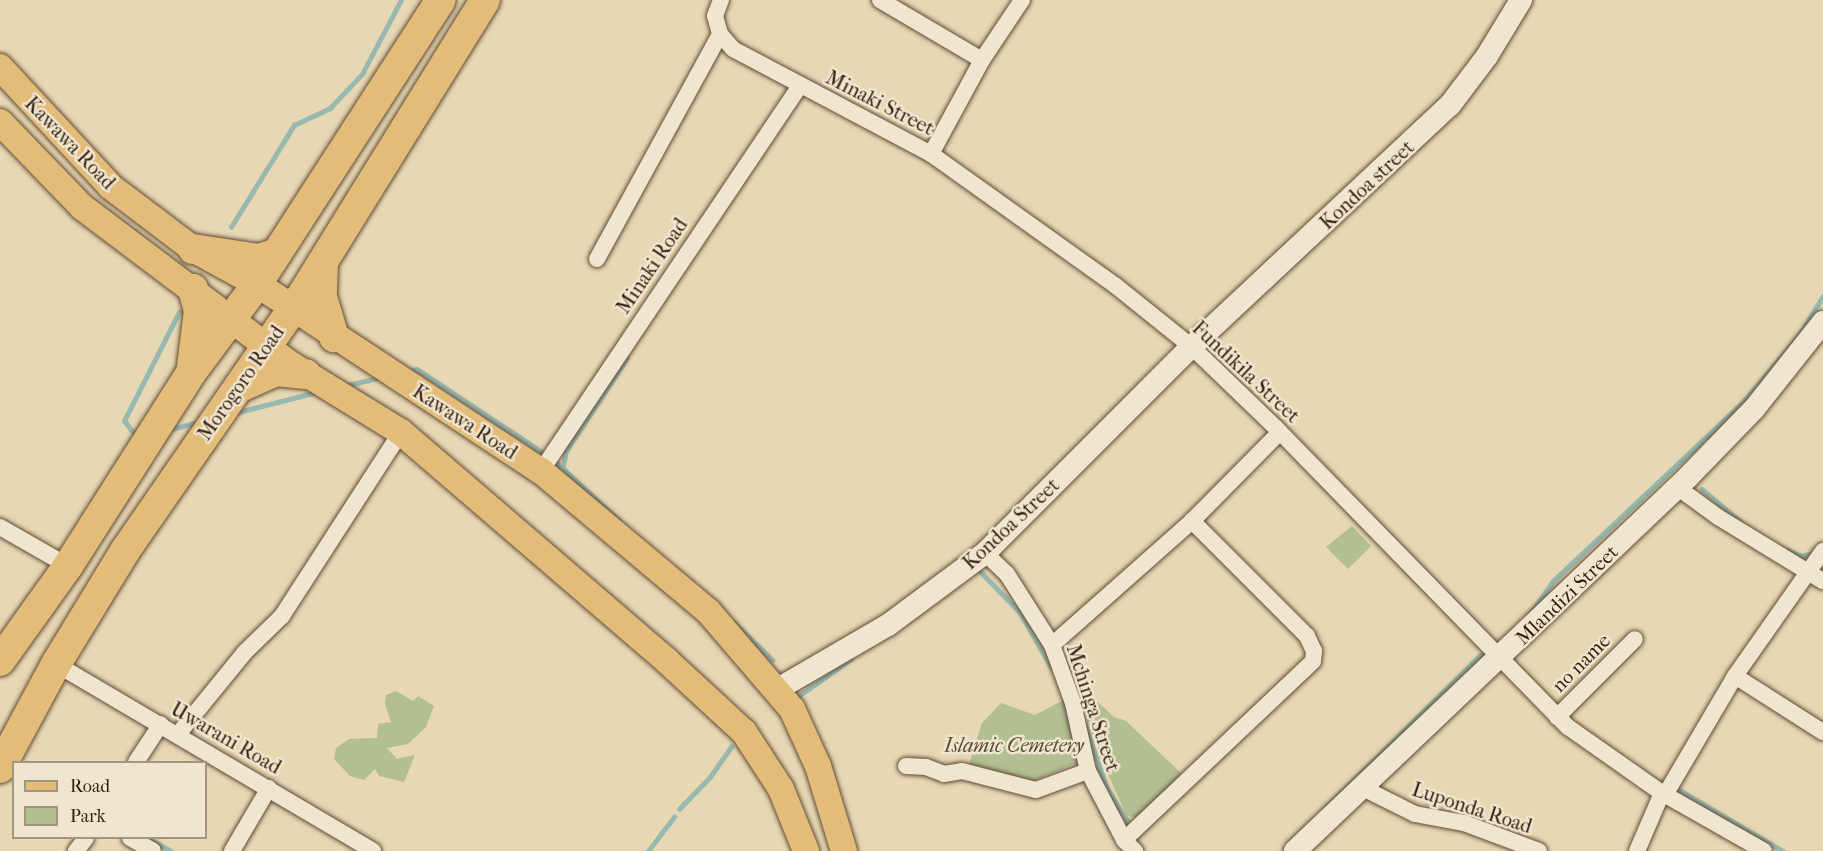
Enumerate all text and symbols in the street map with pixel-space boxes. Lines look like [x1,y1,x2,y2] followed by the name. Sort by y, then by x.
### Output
[822,65,938,141] street label: Minaki Street
[20,92,120,194] street label: Kawawa Road
[1315,135,1419,235] street label: Kondoa street
[611,214,693,318] street label: Minaki Road
[1187,316,1305,428] street label: Fundikila Street
[193,321,289,445] street label: Morogoro Road
[408,379,522,465] street label: Kawawa Road
[958,473,1064,575] street label: Kondoa Street
[1511,540,1623,650] street label: Mlandizi Street
[1547,629,1615,697] street label: no name
[1061,641,1125,775] street label: Mchinga Street
[167,697,285,779] street label: Uwarani Road
[944,733,1084,757] park label: Islamic Cemetery
[12,761,207,839] legend
[70,776,110,797] text: Road
[1409,777,1535,839] street label: Luponda Road
[70,806,106,827] text: Park

